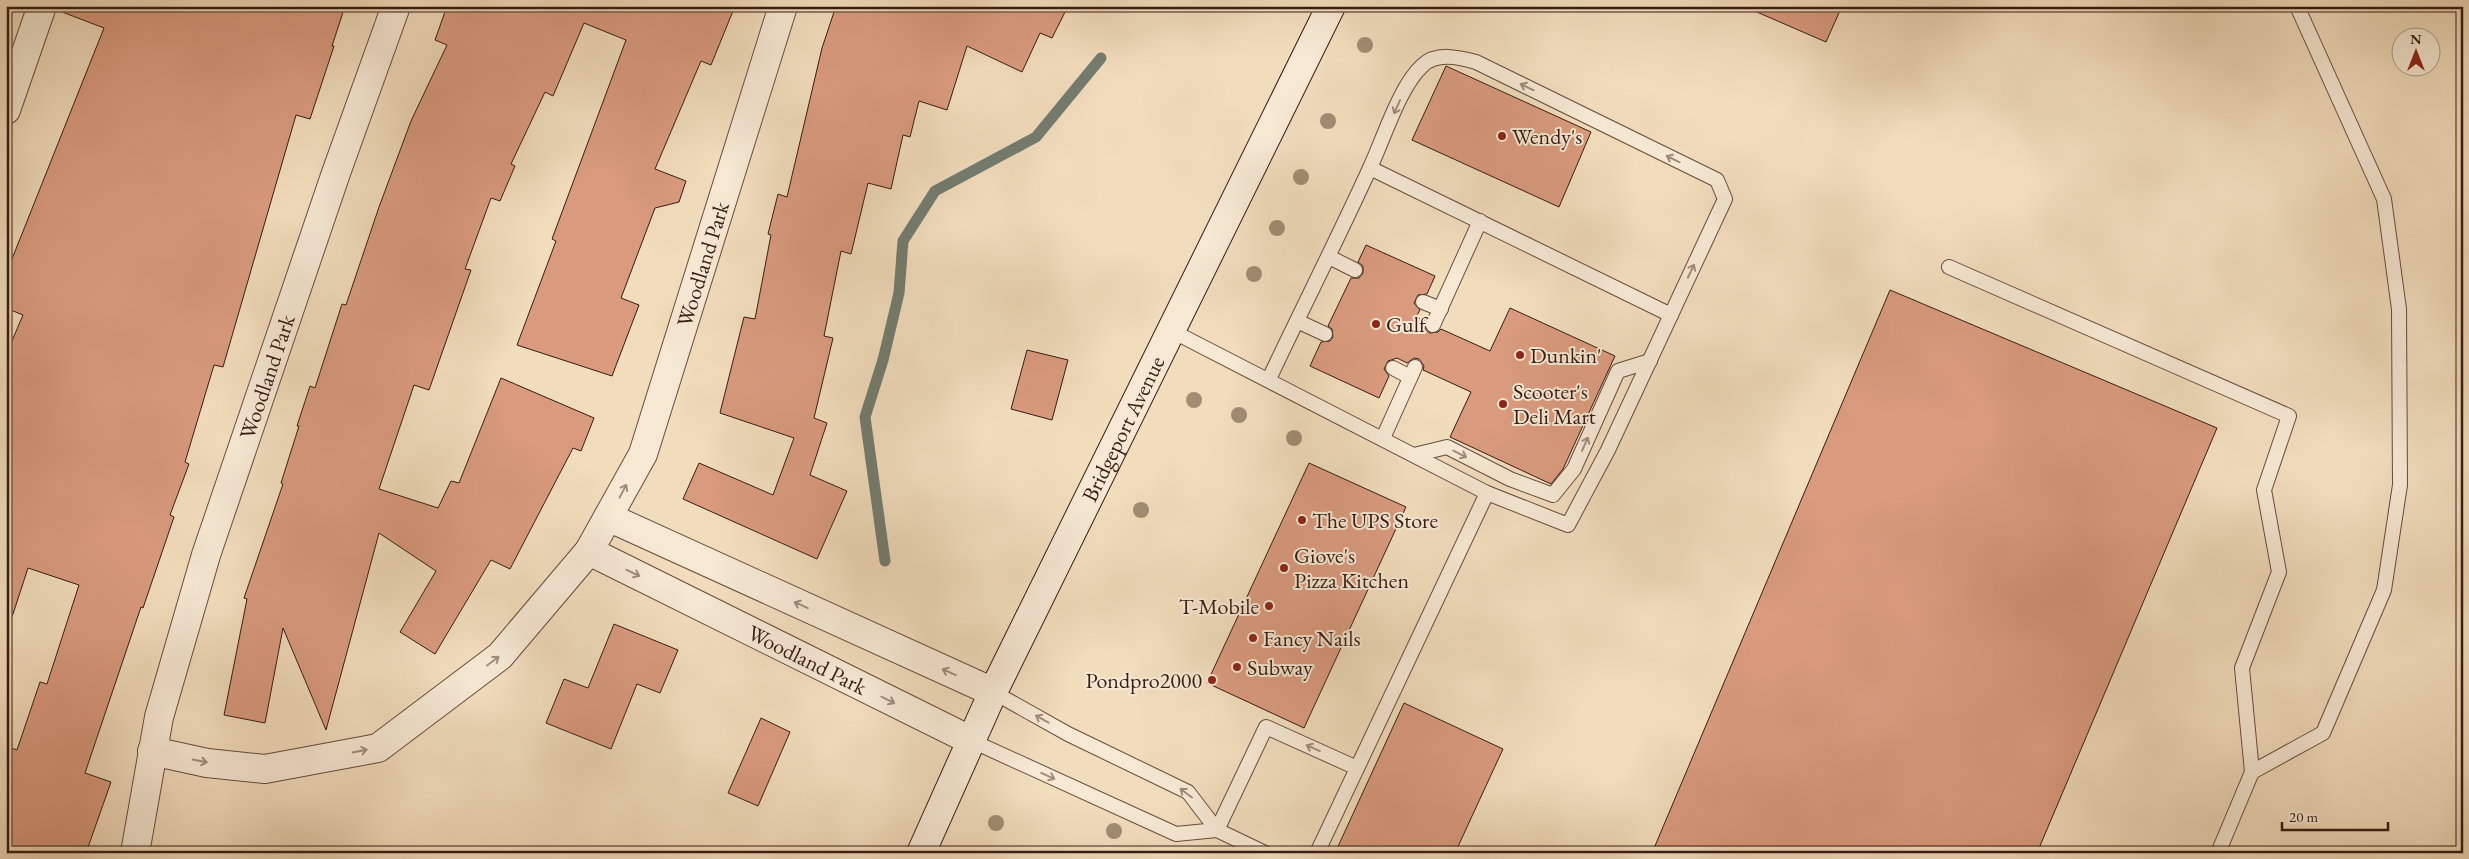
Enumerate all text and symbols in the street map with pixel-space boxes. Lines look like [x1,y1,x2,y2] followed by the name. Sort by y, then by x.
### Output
[2392,28,2442,78] north arrow
[2410,30,2422,48] text: N
[1520,82,1535,91] one-way arrow
[1392,99,1402,114] one-way arrow
[1512,122,1582,151] place label: Wendy's
[1496,130,1508,142] marker: Wendy's
[1666,154,1681,163] one-way arrow
[669,197,736,330] street label: Woodland Park
[1687,264,1697,279] one-way arrow
[232,310,301,443] street label: Woodland Park
[1386,310,1429,339] place label: Gulf
[1370,318,1382,330] marker: Gulf
[1530,341,1602,370] place label: Dunkin'
[1514,349,1526,361] marker: Dunkin'
[1075,350,1171,506] street label: Bridgeport Avenue
[1513,377,1596,431] place label: Scooter's Deli Mart
[1497,398,1509,410] marker: Scooter's Deli Mart
[1581,437,1591,452] one-way arrow
[1452,450,1467,459] one-way arrow
[618,484,628,499] one-way arrow
[1312,506,1438,535] place label: The UPS Store
[1296,514,1308,526] marker: The UPS Store
[1294,541,1409,595] place label: Giove's Pizza Kitchen
[1278,562,1290,574] marker: Giove's Pizza Kitchen
[625,569,640,578] one-way arrow
[1179,592,1259,621] place label: T-Mobile
[794,600,809,609] one-way arrow
[1263,600,1275,612] marker: T-Mobile
[743,618,873,702] street label: Woodland Park
[1263,624,1361,653] place label: Fancy Nails
[1247,632,1259,644] marker: Fancy Nails
[1247,653,1313,682] place label: Subway
[486,656,500,666] one-way arrow
[1231,661,1243,673] marker: Subway
[1085,666,1202,695] place label: Pondpro2000
[942,667,957,676] one-way arrow
[1206,674,1218,686] marker: Pondpro2000
[881,695,896,705] one-way arrow
[1034,714,1049,724] one-way arrow
[1306,743,1321,752] one-way arrow
[352,746,368,756] one-way arrow
[191,757,207,766] one-way arrow
[1040,772,1055,782] one-way arrow
[1179,788,1193,798] one-way arrow
[2282,799,2388,831] scale bar
[2289,807,2318,826] text: 20 m

